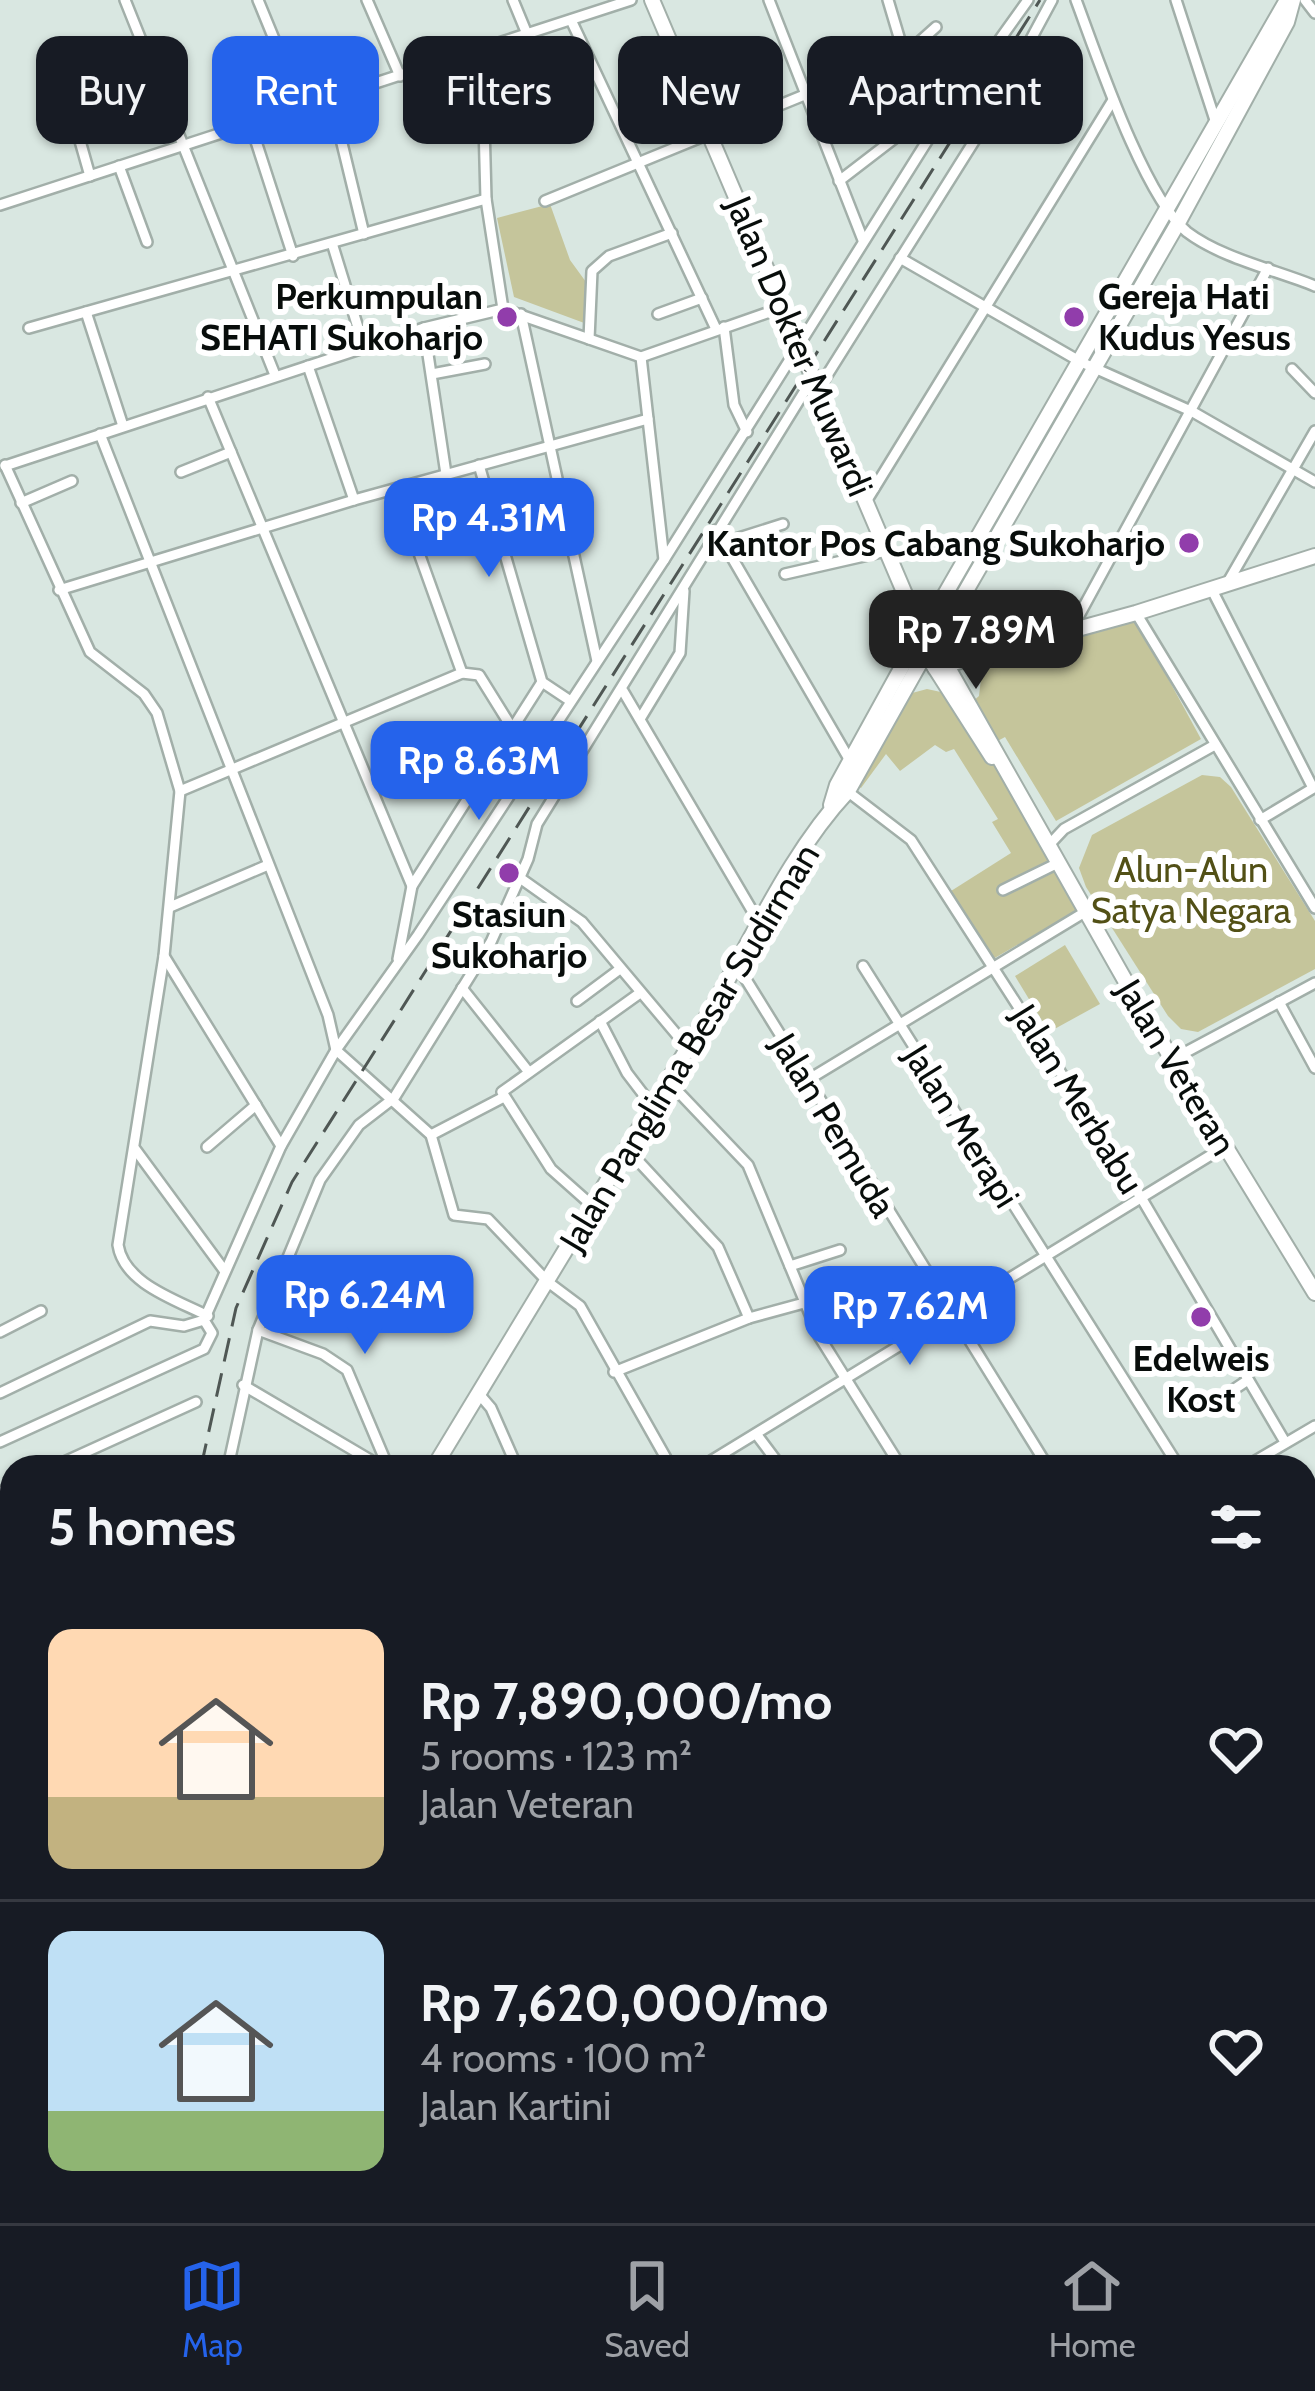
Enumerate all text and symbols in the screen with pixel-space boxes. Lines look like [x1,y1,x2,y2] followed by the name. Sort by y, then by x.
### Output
[36,36,188,144] chip: Buy
[212,36,379,144] chip: Rent
[403,36,594,144] chip: Filters
[618,36,783,144] chip: New
[807,36,1083,144] chip: Apartment
[717,189,883,502] street label: Jalan Dokter Muwardi
[200,274,483,359] place label: Perkumpulan SEHATI Sukoharjo
[1098,274,1291,359] place label: Gereja Hati Kudus Yesus
[494,304,520,330] marker: Perkumpulan SEHATI Sukoharjo
[1061,304,1087,330] marker: Gereja Hati Kudus Yesus
[365,478,613,580] pin: Rp 4.31M
[411,493,567,541] text: Rp 4.31M
[706,521,1165,565] place label: Kantor Pos Cabang Sukoharjo
[1176,530,1202,556] marker: Kantor Pos Cabang Sukoharjo
[852,590,1100,692] pin: Rp 7.89M
[896,605,1056,653] text: Rp 7.89M
[355,721,603,823] pin: Rp 8.63M
[398,736,560,784] text: Rp 8.63M
[549,835,828,1260] street label: Jalan Panglima Besar Sudirman
[1091,847,1291,932] park label: Alun-Alun Satya Negara
[496,860,522,886] marker: Stasiun Sukoharjo
[431,892,587,977] place label: Stasiun Sukoharjo
[1107,970,1247,1163] street label: Jalan Veteran
[1002,995,1154,1202] street label: Jalan Merbabu
[761,1024,906,1225] street label: Jalan Pemuda
[894,1036,1029,1215] street label: Jalan Merapi
[241,1255,489,1357] pin: Rp 6.24M
[786,1266,1034,1368] pin: Rp 7.62M
[283,1270,447,1318] text: Rp 6.24M
[831,1281,989,1329] text: Rp 7.62M
[1188,1304,1214,1330] marker: Edelweis Kost
[1133,1336,1269,1421] place label: Edelweis Kost
[1203,1494,1269,1560] icon: filters
[48,1496,236,1558] text: 5 homes
[420,1670,832,1732] text: Rp 7,890,000/mo
[144,1677,288,1821] icon: home
[1203,1716,1269,1782] icon: heart
[420,1732,692,1780] text: 5 rooms · 123 m²
[420,1780,634,1828] text: Jalan Veteran
[420,1972,828,2034] text: Rp 7,620,000/mo
[144,1979,288,2123] icon: home
[1203,2018,1269,2084] icon: heart
[420,2034,706,2082] text: 4 rooms · 100 m²
[420,2082,611,2130] text: Jalan Kartini
[179,2253,245,2365] tab: Map
[604,2253,690,2365] tab: Saved
[1049,2253,1136,2365] tab: Home

